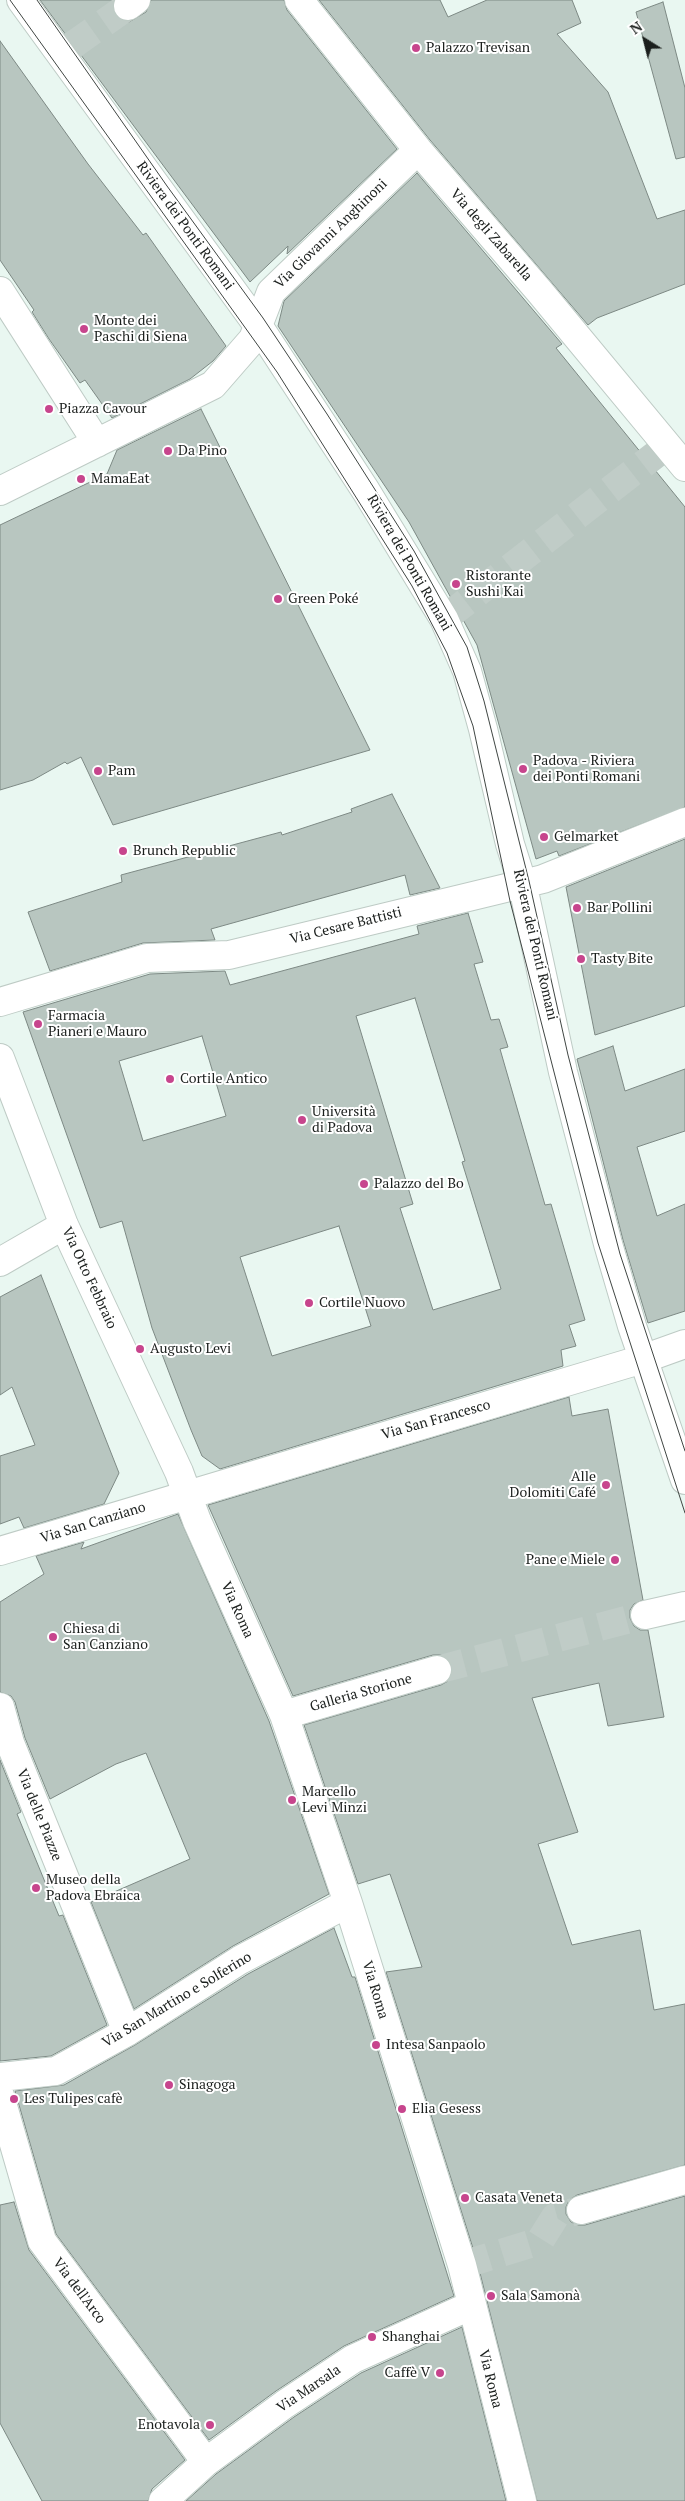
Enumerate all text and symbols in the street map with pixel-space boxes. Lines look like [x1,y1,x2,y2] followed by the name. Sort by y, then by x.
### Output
[620,15,670,65] north arrow
[626,17,646,38] text: N
[426,40,530,56] place label: Palazzo Trevisan
[410,42,422,54] marker: Palazzo Trevisan
[133,159,237,293] street label: Riviera dei Ponti Romani
[271,176,391,292] street label: Via Giovanni Anghinoni
[446,186,536,284] street label: Via degli Zabarella
[94,313,187,346] place label: Monte dei Paschi di Siena
[78,323,90,335] marker: Monte dei Paschi di Siena
[59,401,147,417] place label: Piazza Cavour
[43,403,55,415] marker: Piazza Cavour
[178,443,227,459] place label: Da Pino
[162,445,174,457] marker: Da Pino
[91,471,150,487] place label: MamaEat
[75,473,87,485] marker: MamaEat
[363,492,455,634] street label: Riviera dei Ponti Romani
[466,568,531,600] place label: Ristorante Sushi Kai
[450,578,462,590] marker: Ristorante Sushi Kai
[288,591,359,607] place label: Green Poké
[272,593,284,605] marker: Green Poké
[533,753,640,786] place label: Padova - Riviera dei Ponti Romani
[108,763,135,779] place label: Pam
[517,763,529,775] marker: Padova - Riviera dei Ponti Romani
[92,765,104,777] marker: Pam
[554,829,619,845] place label: Gelmarket
[538,831,550,843] marker: Gelmarket
[133,843,236,859] place label: Brunch Republic
[117,845,129,857] marker: Brunch Republic
[509,868,561,1022] street label: Riviera dei Ponti Romani
[587,900,652,916] place label: Bar Pollini
[571,902,583,914] marker: Bar Pollini
[288,904,404,948] street label: Via Cesare Battisti
[591,951,653,967] place label: Tasty Bite
[575,953,587,965] marker: Tasty Bite
[48,1008,147,1040] place label: Farmacia Pianeri e Mauro
[32,1018,44,1030] marker: Farmacia Pianeri e Mauro
[180,1071,267,1087] place label: Cortile Antico
[164,1073,176,1085] marker: Cortile Antico
[312,1104,376,1136] place label: Università di Padova
[296,1114,308,1126] marker: Università di Padova
[374,1176,464,1192] place label: Palazzo del Bo
[358,1178,370,1190] marker: Palazzo del Bo
[58,1224,120,1332] street label: Via Otto Febbraio
[319,1295,405,1311] place label: Cortile Nuovo
[303,1297,315,1309] marker: Cortile Nuovo
[150,1341,231,1357] place label: Augusto Levi
[134,1343,146,1355] marker: Augusto Levi
[380,1396,492,1444] street label: Via San Francesco
[510,1469,596,1501] place label: Alle Dolomiti Café
[600,1479,612,1491] marker: Alle Dolomiti Café
[38,1499,148,1547] street label: Via San Canziano
[526,1552,605,1568] place label: Pane e Miele
[609,1554,621,1566] marker: Pane e Miele
[217,1579,257,1641] street label: Via Roma
[63,1621,148,1654] place label: Chiesa di San Canziano
[47,1631,59,1643] marker: Chiesa di San Canziano
[308,1670,414,1716] street label: Galleria Storione
[13,1767,65,1863] street label: Via delle Piazze
[302,1784,367,1816] place label: Marcello Levi Minzi
[286,1794,298,1806] marker: Marcello Levi Minzi
[46,1872,140,1904] place label: Museo della Padova Ebraica
[30,1882,42,1894] marker: Museo della Padova Ebraica
[99,1949,255,2051] street label: Via San Martino e Solferino
[358,1959,392,2021] street label: Via Roma
[386,2037,486,2053] place label: Intesa Sanpaolo
[370,2039,382,2051] marker: Intesa Sanpaolo
[179,2077,236,2093] place label: Sinagoga
[163,2079,175,2091] marker: Sinagoga
[24,2091,123,2107] place label: Les Tulipes cafè
[8,2093,20,2105] marker: Les Tulipes cafè
[412,2101,481,2117] place label: Elia Gesess
[396,2103,408,2115] marker: Elia Gesess
[475,2190,563,2206] place label: Casata Veneta
[459,2192,471,2204] marker: Casata Veneta
[49,2255,109,2327] street label: Via dell'Arco
[501,2288,580,2304] place label: Sala Samonà
[485,2290,497,2302] marker: Sala Samonà
[382,2329,440,2345] place label: Shanghai
[366,2331,378,2343] marker: Shanghai
[475,2348,505,2410] street label: Via Roma
[274,2362,344,2416] street label: Via Marsala
[385,2365,430,2381] place label: Caffè V
[434,2367,446,2379] marker: Caffè V
[138,2417,200,2433] place label: Enotavola
[204,2419,216,2431] marker: Enotavola

